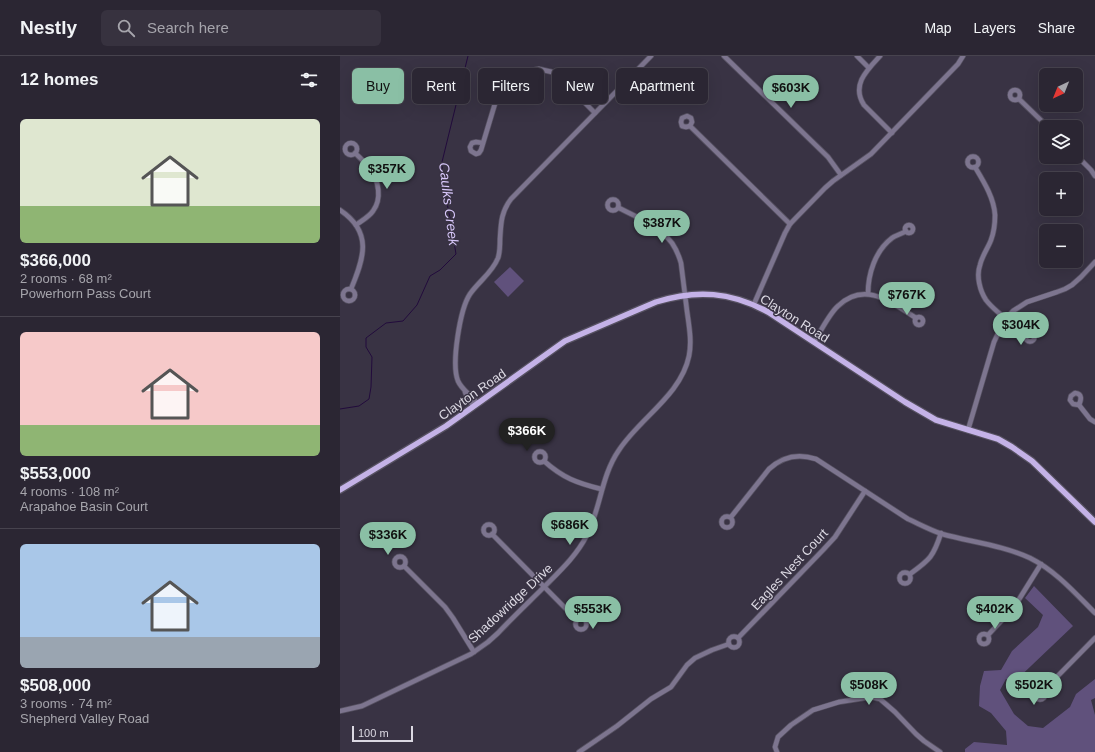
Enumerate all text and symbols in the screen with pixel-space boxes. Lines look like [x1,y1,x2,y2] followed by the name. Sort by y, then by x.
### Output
[101,10,381,46] search box
[20,17,77,38] text: Nestly
[115,17,137,39] icon: search
[147,19,229,36] text: Search here
[924,20,952,36] text: Map
[974,20,1016,36] text: Layers
[1038,20,1075,36] text: Share
[352,68,404,104] chip: Buy
[412,68,470,104] chip: Rent
[478,68,544,104] chip: Filters
[552,68,608,104] chip: New
[616,68,708,104] chip: Apartment
[1039,68,1083,112] north arrow
[1039,68,1083,268] map controls
[298,69,320,91] icon: filters
[20,70,98,89] text: 12 homes
[763,75,819,109] pin: $603K
[772,80,810,95] text: $603K
[1039,120,1083,164] button: layers
[134,145,206,217] icon: home
[359,156,415,190] pin: $357K
[368,161,406,176] text: $357K
[436,161,462,248] water label: Caulks Creek
[1039,172,1083,216] button: +
[634,210,690,244] pin: $387K
[643,215,681,230] text: $387K
[1039,224,1083,268] button: −
[20,251,91,270] text: $366,000
[20,271,112,286] text: 2 rooms · 68 m²
[879,282,935,316] pin: $767K
[20,286,151,301] text: Powerhorn Pass Court
[888,287,926,302] text: $767K
[757,291,832,346] street label: Clayton Road
[993,312,1049,346] pin: $304K
[1002,317,1040,332] text: $304K
[134,358,206,430] icon: home
[436,366,509,423] street label: Clayton Road
[499,418,555,452] pin: $366K
[508,423,546,438] text: $366K
[20,464,91,483] text: $553,000
[20,484,119,499] text: 4 rooms · 108 m²
[20,499,148,514] text: Arapahoe Basin Court
[542,512,598,546] pin: $686K
[551,517,589,532] text: $686K
[360,522,416,556] pin: $336K
[748,525,831,613] street label: Eagles Nest Court
[369,527,407,542] text: $336K
[465,560,556,646] street label: Shadowridge Drive
[134,570,206,642] icon: home
[565,596,621,630] pin: $553K
[967,596,1023,630] pin: $402K
[574,601,612,616] text: $553K
[976,601,1014,616] text: $402K
[841,672,897,706] pin: $508K
[1006,672,1062,706] pin: $502K
[20,676,91,695] text: $508,000
[850,677,888,692] text: $508K
[1015,677,1053,692] text: $502K
[20,696,112,711] text: 3 rooms · 74 m²
[20,711,149,726] text: Shepherd Valley Road
[352,724,413,743] scale bar
[358,727,389,739] text: 100 m

